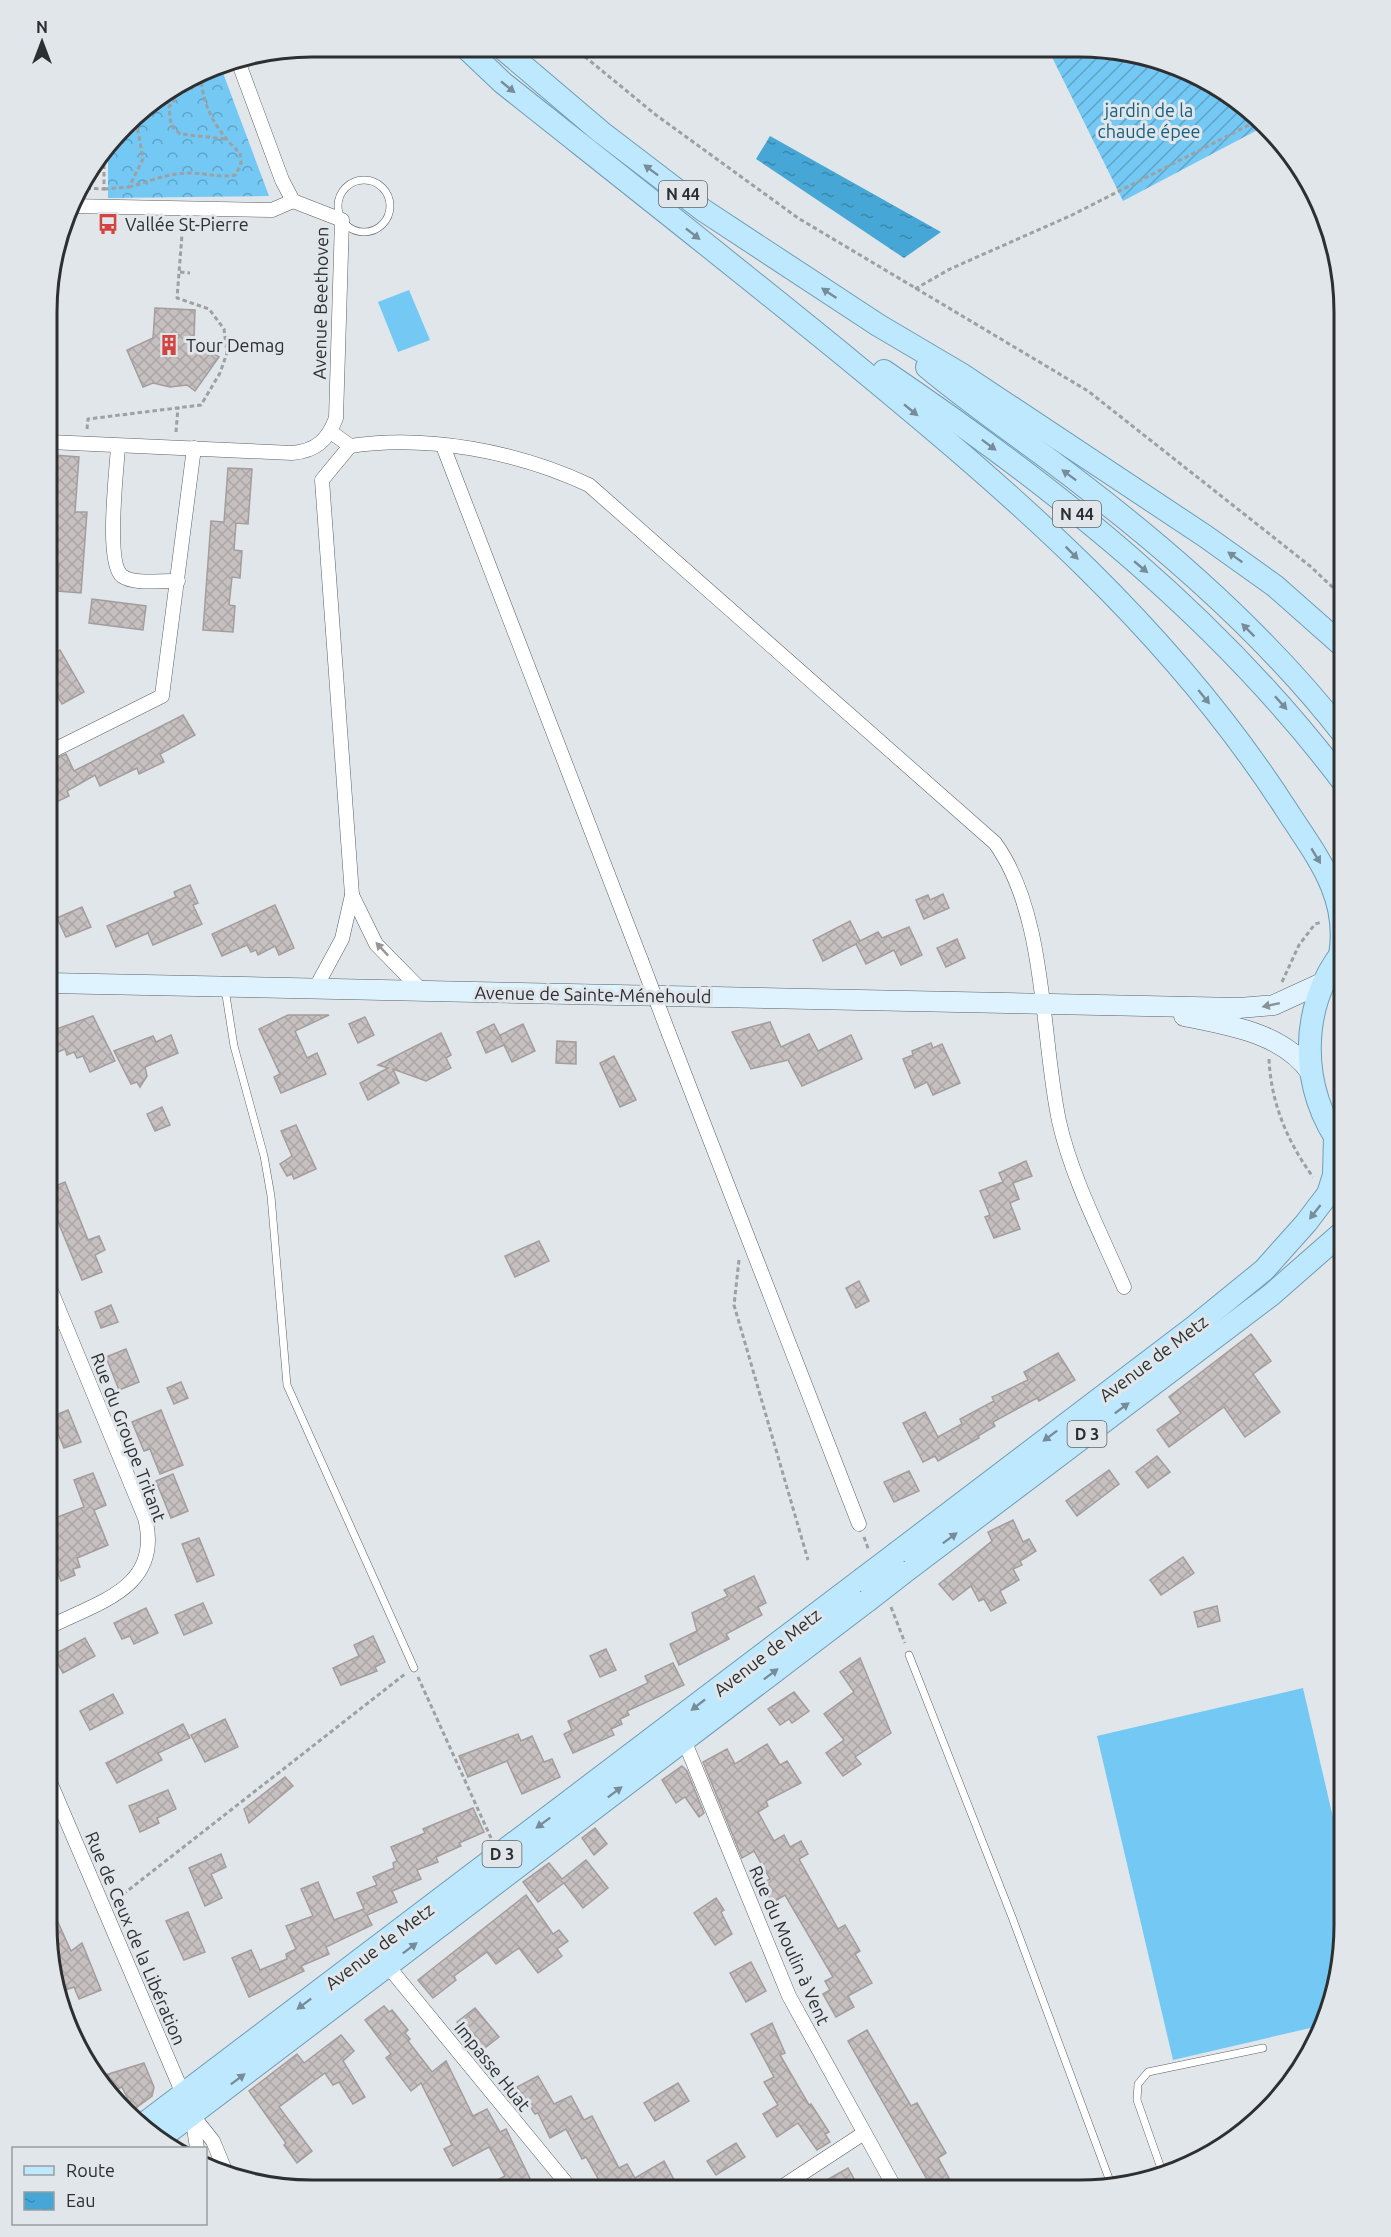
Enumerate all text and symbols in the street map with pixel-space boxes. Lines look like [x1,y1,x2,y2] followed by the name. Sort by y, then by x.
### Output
[12,12,72,72] north arrow
[36,18,48,36] text: N
[500,80,516,93] one-way arrow
[1097,100,1201,141] park label: jardin de la chaude épee
[644,164,660,176] one-way arrow
[659,181,707,207] road number: N 44
[96,212,120,236] bus stop icon: Vallée St-Pierre
[125,214,249,234] place label: Vallée St-Pierre
[309,226,331,380] street label: Avenue Beethoven
[686,228,701,240] one-way arrow
[821,288,837,299] one-way arrow
[157,333,181,357] building icon: Tour Demag
[186,335,285,355] place label: Tour Demag
[903,403,918,416] one-way arrow
[981,439,997,452] one-way arrow
[1062,469,1077,481] one-way arrow
[1053,501,1101,527] road number: N 44
[1065,546,1080,560] one-way arrow
[1227,551,1243,563] one-way arrow
[1133,560,1148,573] one-way arrow
[1241,622,1255,637] one-way arrow
[1197,689,1210,705] one-way arrow
[1274,695,1287,710] one-way arrow
[1310,848,1321,864] one-way arrow
[375,941,389,956] one-way arrow
[474,982,712,1006] street label: Avenue de Sainte-Ménehould
[1261,1001,1280,1010] one-way arrow
[1309,1204,1322,1220] one-way arrow
[1095,1311,1211,1405] street label: Avenue de Metz
[88,1350,170,1524] street label: Rue du Groupe Tritant
[1115,1402,1130,1414] one-way arrow
[1068,1421,1106,1447] road number: D 3
[1043,1430,1059,1442] one-way arrow
[942,1532,958,1544] one-way arrow
[710,1604,824,1700] street label: Avenue de Metz
[762,1668,778,1680] one-way arrow
[691,1698,706,1710] one-way arrow
[607,1785,623,1798] one-way arrow
[535,1817,551,1829] one-way arrow
[82,1828,190,2048] street label: Rue de Ceux de la Libération
[482,1841,522,1867] road number: D 3
[746,1862,834,2028] street label: Rue du Moulin à Vent
[321,1899,437,1993] street label: Avenue de Metz
[402,1942,417,1954] one-way arrow
[296,1997,311,2009] one-way arrow
[451,2017,535,2115] street label: Impasse Huat
[231,2074,246,2086] one-way arrow
[12,2147,207,2225] legend
[66,2160,115,2180] text: Route
[66,2190,96,2210] text: Eau

